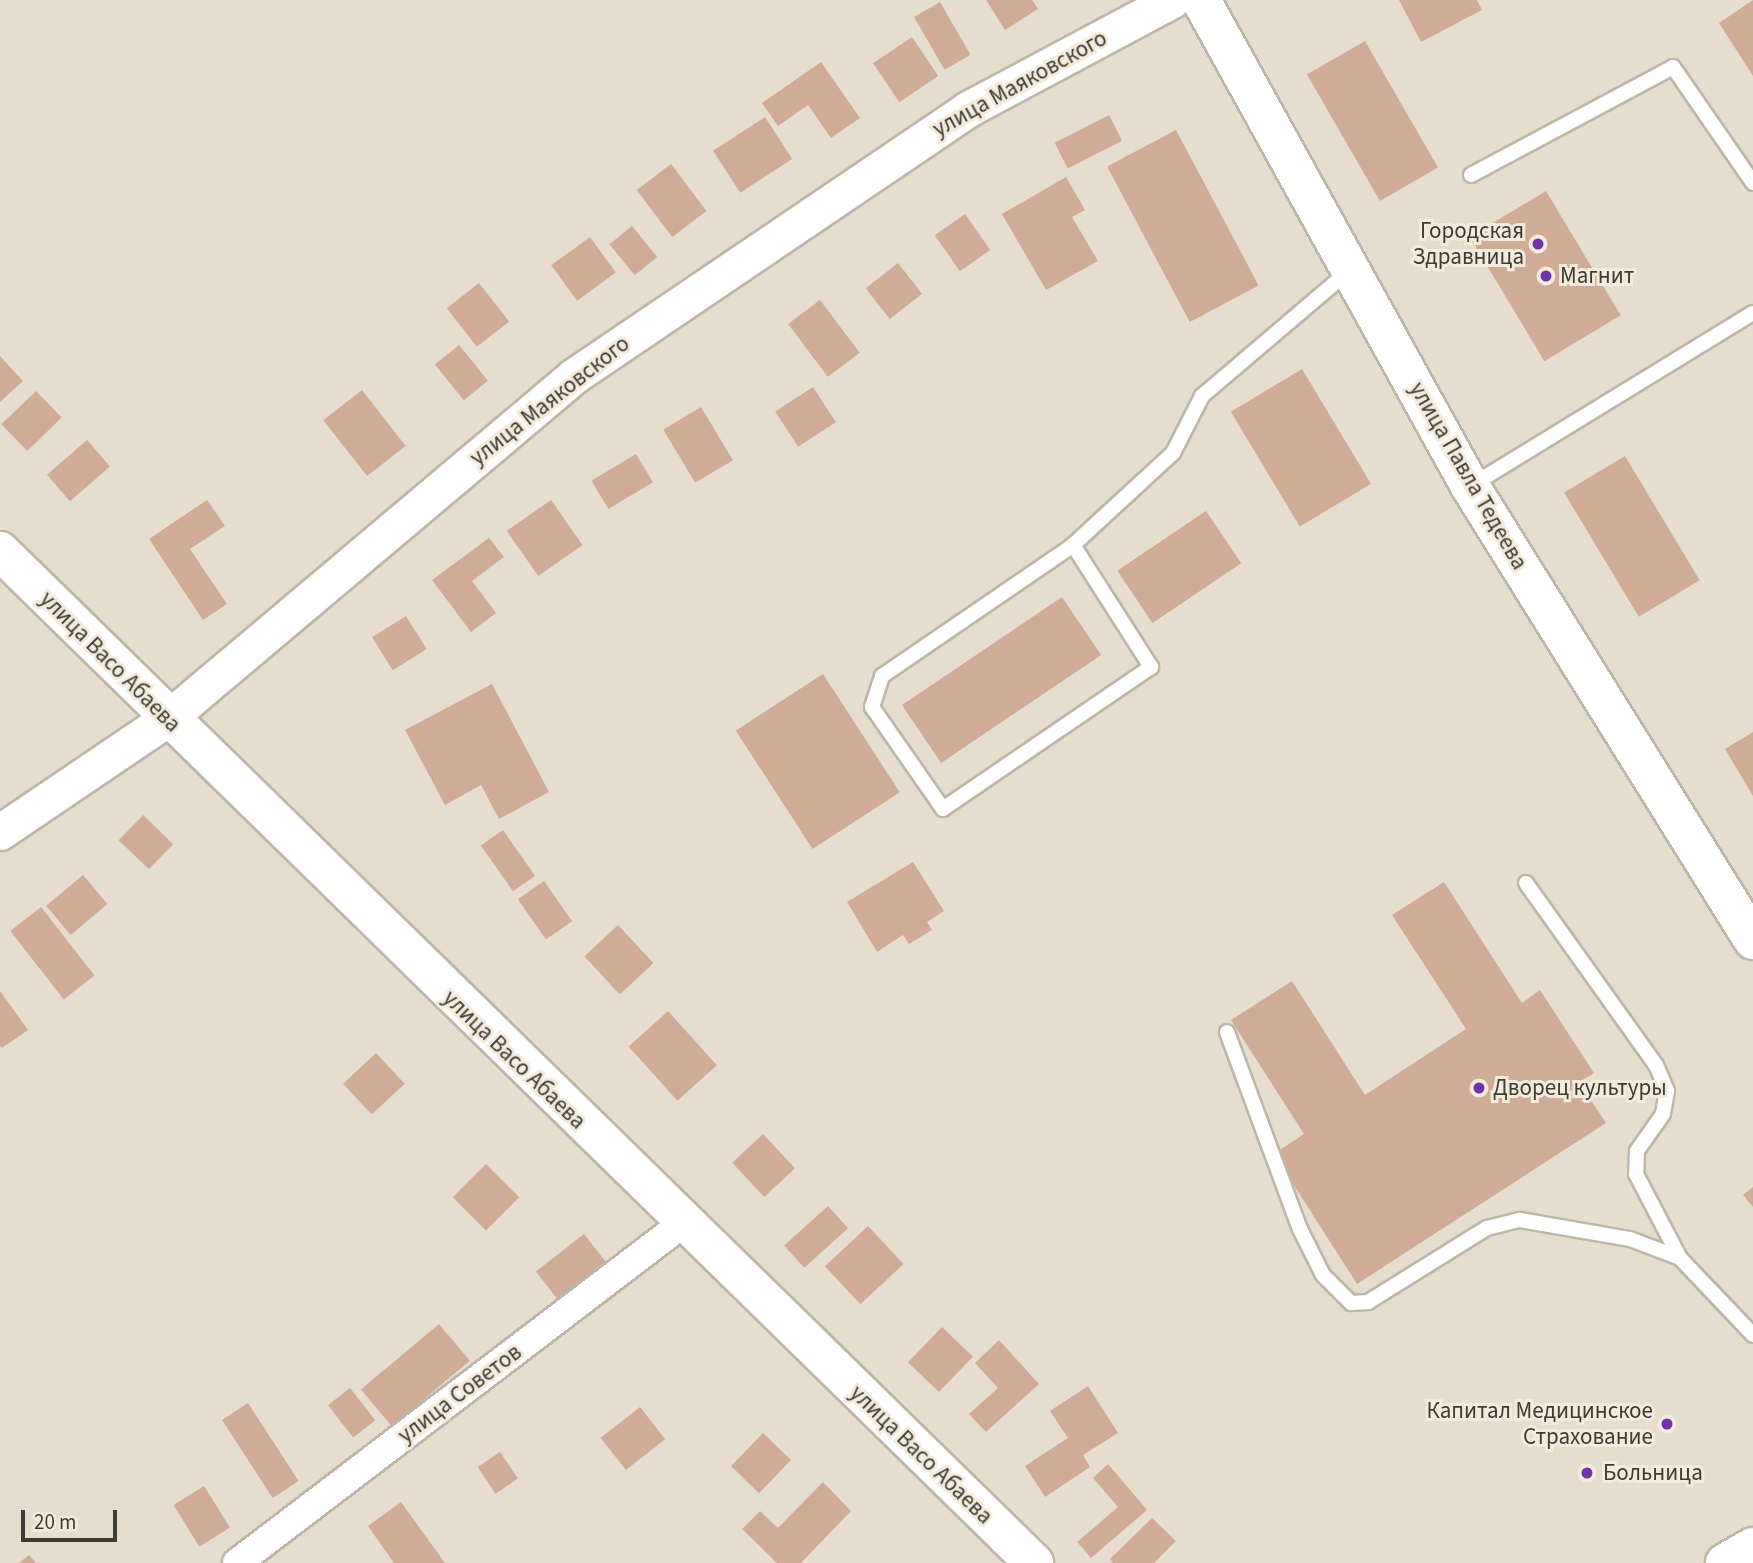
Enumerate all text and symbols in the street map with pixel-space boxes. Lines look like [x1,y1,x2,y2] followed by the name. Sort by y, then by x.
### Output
[928,25,1112,143] street label: улица Маяковского
[1413,217,1524,271] place label: Городская Здравница
[1530,236,1546,252] marker: Городская Здравница
[1560,262,1634,290] place label: Магнит
[1538,268,1554,284] marker: Магнит
[465,330,635,472] street label: улица Маяковского
[1403,377,1533,575] street label: улица Павла Тедеева
[34,586,186,738] street label: улица Васо Абаева
[437,985,591,1135] street label: улица Васо Абаева
[1493,1074,1667,1102] place label: Дворец культуры
[1471,1080,1487,1096] marker: Дворец культуры
[393,1339,527,1449] street label: улица Советов
[844,1380,998,1530] street label: улица Васо Абаева
[1426,1397,1653,1451] place label: Капитал Медицинское Страхование
[1659,1416,1675,1432] marker: Капитал Медицинское Страхование
[1603,1459,1703,1487] place label: Больница
[1577,1463,1597,1483] marker: Больница
[24,1496,121,1540] scale bar
[34,1507,76,1537] text: 20 m

